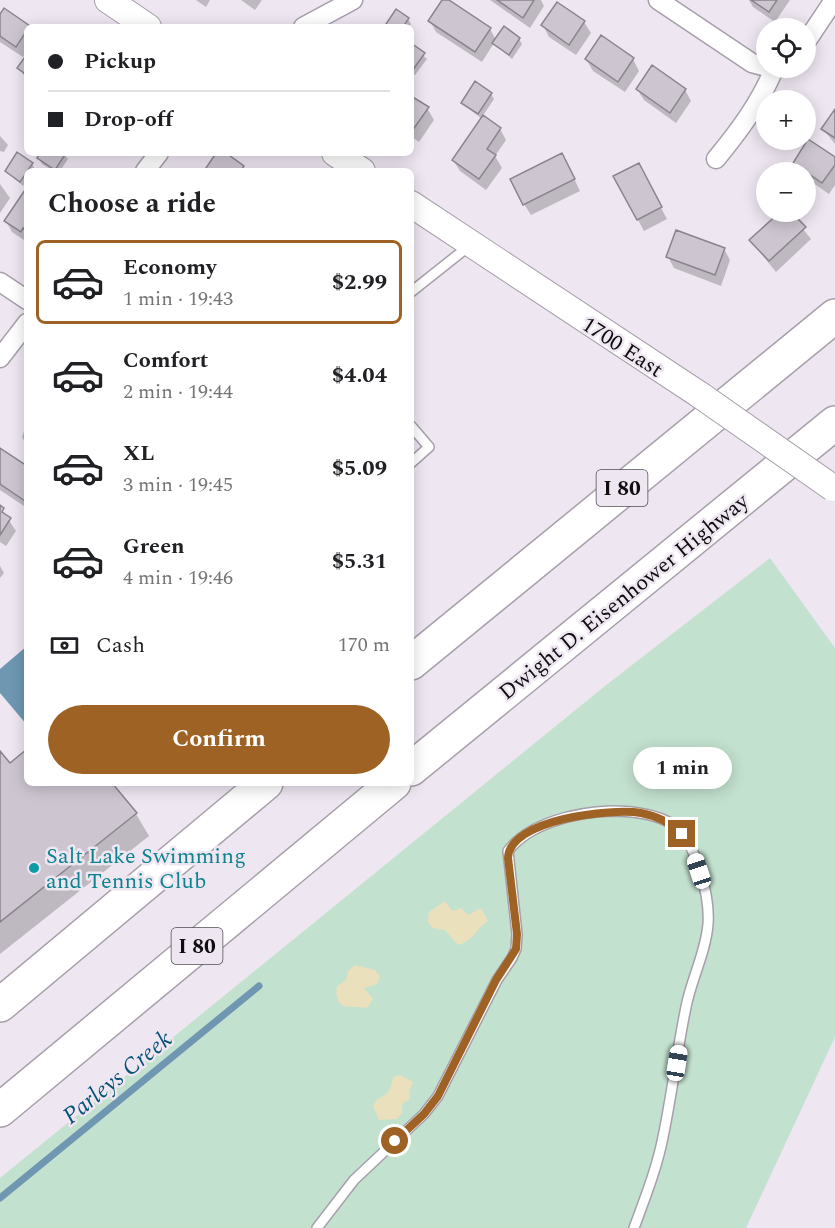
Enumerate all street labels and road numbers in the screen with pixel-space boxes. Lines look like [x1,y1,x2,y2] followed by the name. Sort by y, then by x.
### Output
[575,308,670,386] street label: 1700 East
[596,470,648,506] road number: I 80
[492,485,757,709] street label: Dwight D. Eisenhower Highway
[172,928,222,964] road number: I 80

